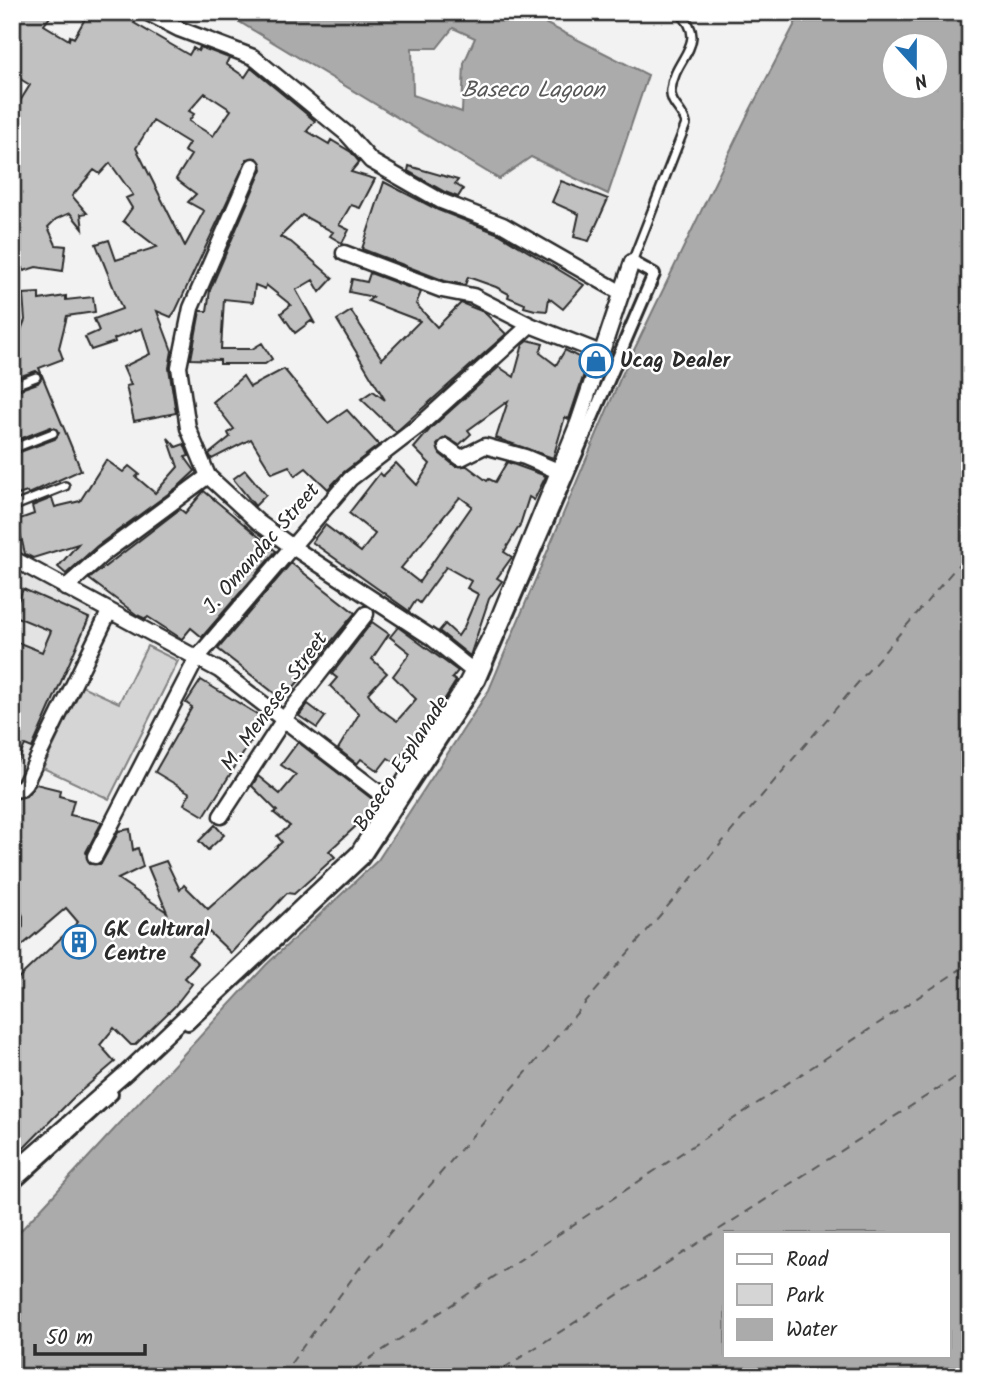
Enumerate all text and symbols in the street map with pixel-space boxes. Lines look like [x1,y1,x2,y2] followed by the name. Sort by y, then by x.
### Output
[880,32,950,102] north arrow
[909,64,931,96] text: N
[462,73,606,109] water label: Baseco Lagoon
[577,342,615,380] shop icon: Ucag Dealer
[620,345,731,378] place label: Ucag Dealer
[195,475,329,622] street label: J. Omandac Street
[213,625,338,779] street label: M. Meneses Street
[346,689,459,838] street label: Baseco Esplanade
[104,914,210,971] place label: GK Cultural Centre
[60,923,98,961] building icon: GK Cultural Centre
[723,1232,950,1358] legend
[786,1244,829,1277] text: Road
[786,1280,824,1313] text: Park
[35,1312,145,1356] scale bar
[786,1314,838,1347] text: Water
[46,1322,93,1355] text: 50 m

